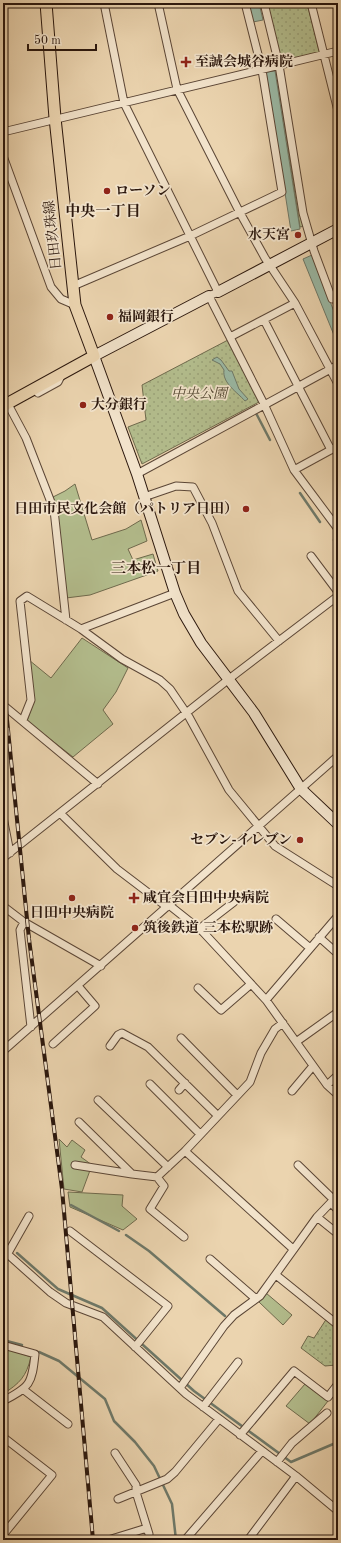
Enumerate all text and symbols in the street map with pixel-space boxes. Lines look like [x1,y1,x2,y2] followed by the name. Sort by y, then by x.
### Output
[28,26,96,52] scale bar
[34,34,61,47] text: 50 m
[195,53,293,69] place label: 至誠会城谷病院
[180,56,192,68] marker: 至誠会城谷病院
[115,184,170,198] place label: ローソン
[102,186,112,196] marker: ローソン
[41,199,64,271] street label: 日田玖珠線
[65,203,141,220] district label: 中央一丁目
[248,227,290,242] place label: 水天宮
[293,230,303,240] marker: 水天宮
[118,309,174,324] place label: 福岡銀行
[105,312,115,322] marker: 福岡銀行
[171,386,229,401] park label: 中央公園
[91,397,147,412] place label: 大分銀行
[78,400,88,410] marker: 大分銀行
[14,500,238,516] place label: 日田市民文化会館（パトリア日田）
[241,504,251,514] marker: 日田市民文化会館（パトリア日田）
[111,560,201,577] district label: 三本松一丁目
[190,832,292,847] place label: セブン-イレブン
[295,835,305,845] marker: セブン-イレブン
[143,889,269,905] place label: 咸宜会日田中央病院
[128,892,140,904] marker: 咸宜会日田中央病院
[67,893,77,903] marker: 日田中央病院
[30,905,114,920] place label: 日田中央病院
[143,920,273,935] place label: 筑後鉄道 三本松駅跡
[130,923,140,933] marker: 筑後鉄道 三本松駅跡

